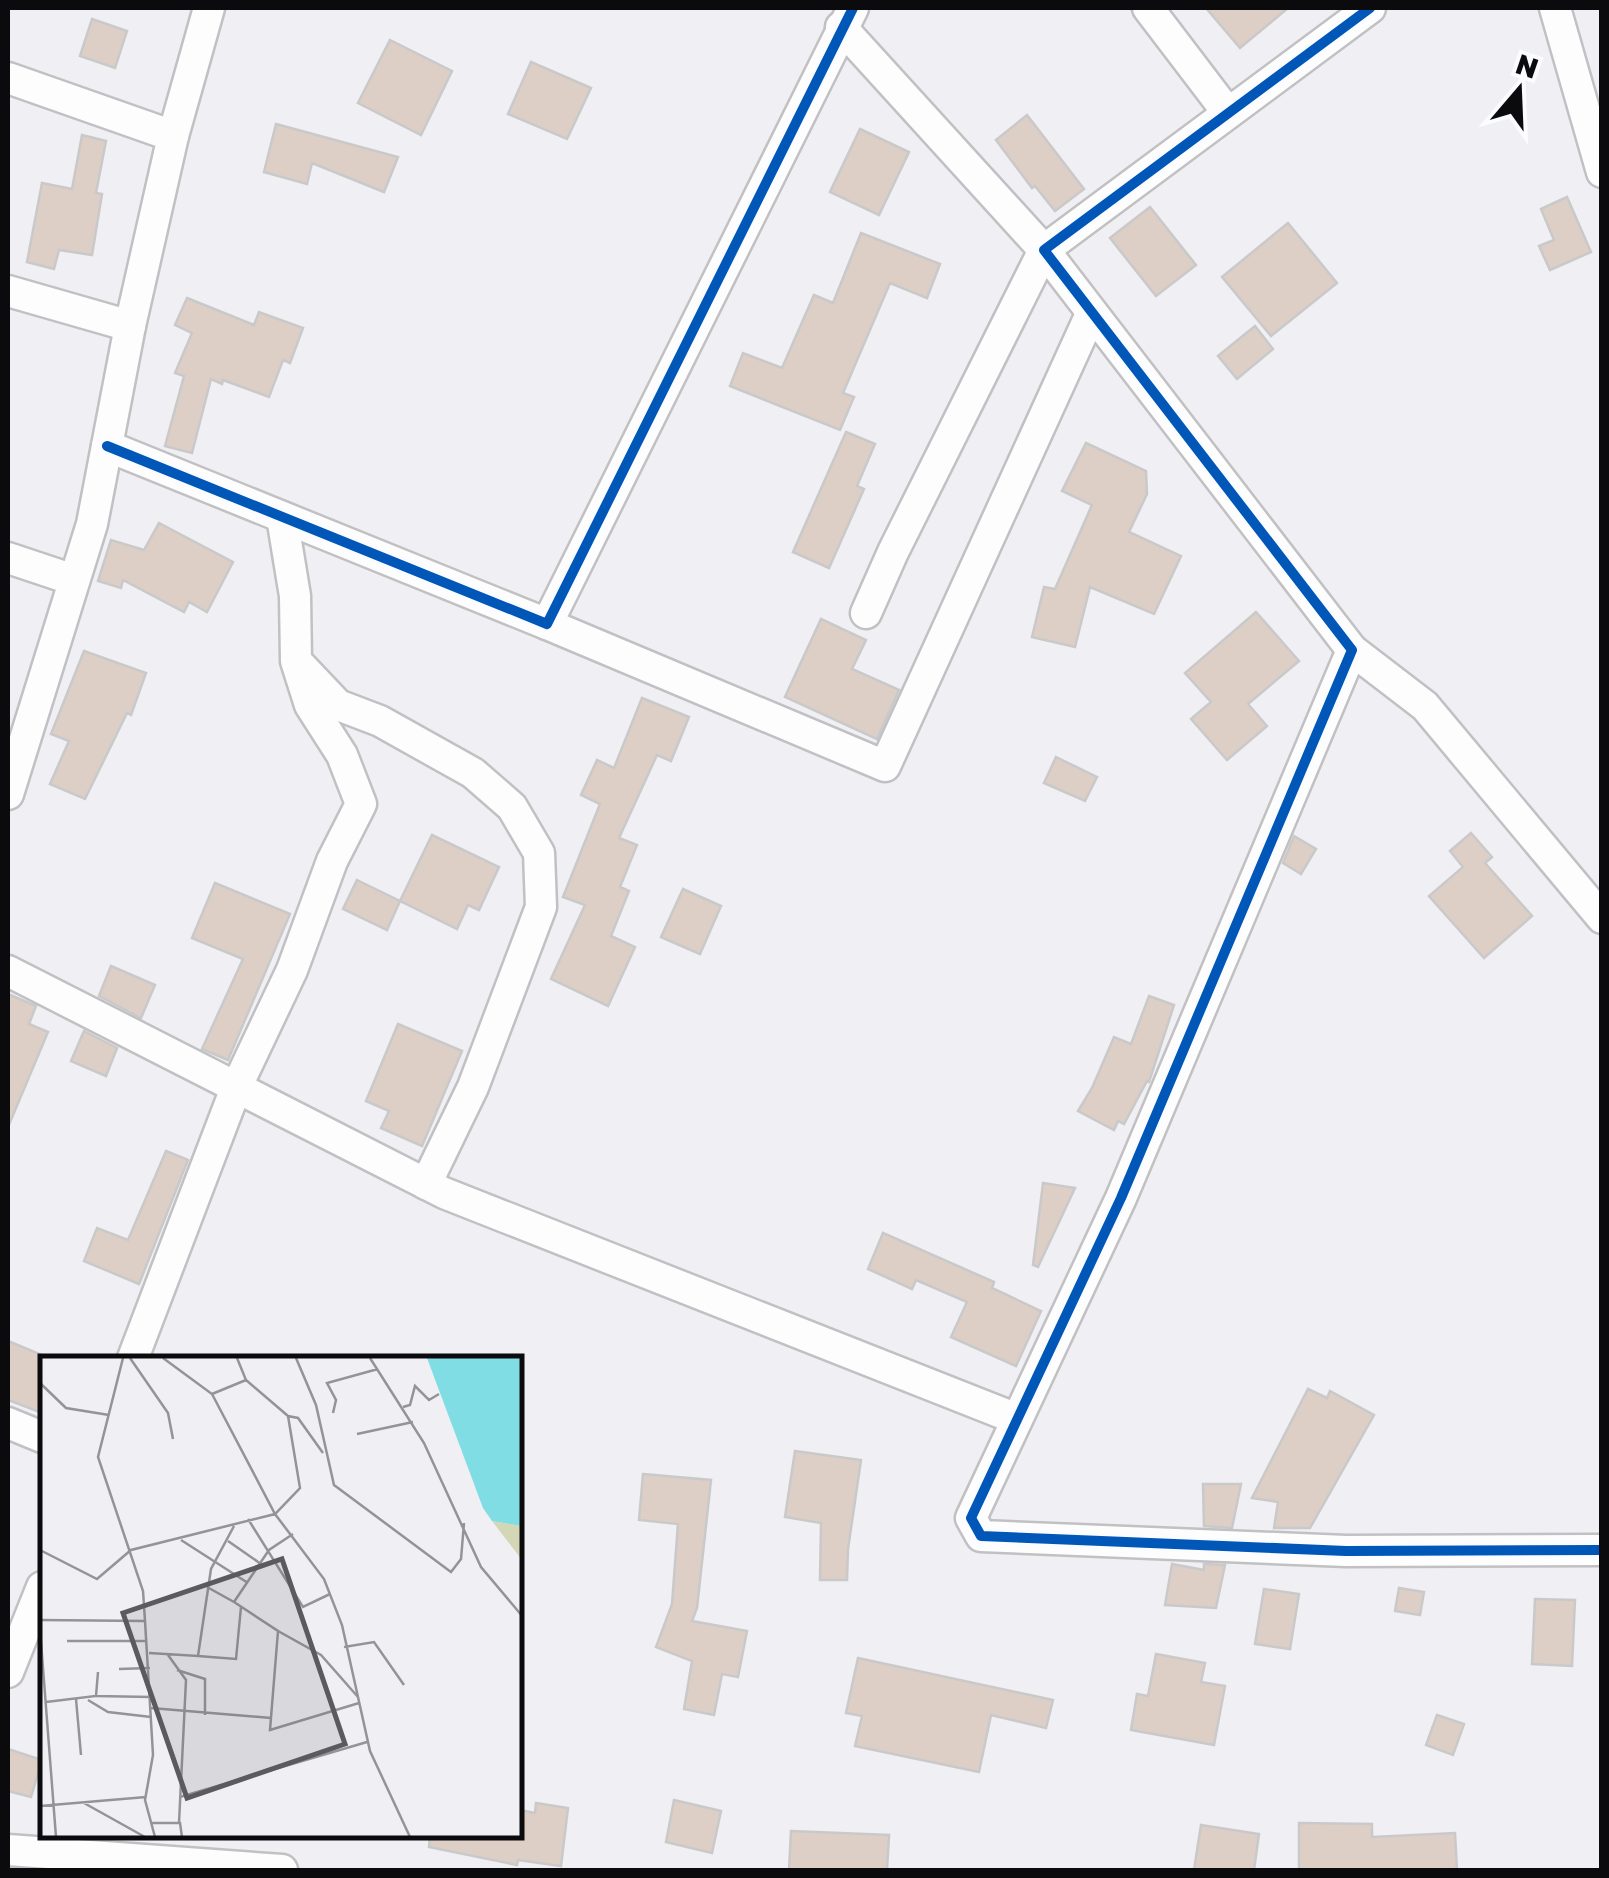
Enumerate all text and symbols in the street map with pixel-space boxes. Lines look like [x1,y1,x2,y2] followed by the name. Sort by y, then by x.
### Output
[1469,40,1569,140] north arrow
[1512,47,1543,85] text: N
[40,1356,522,1838] inset map

